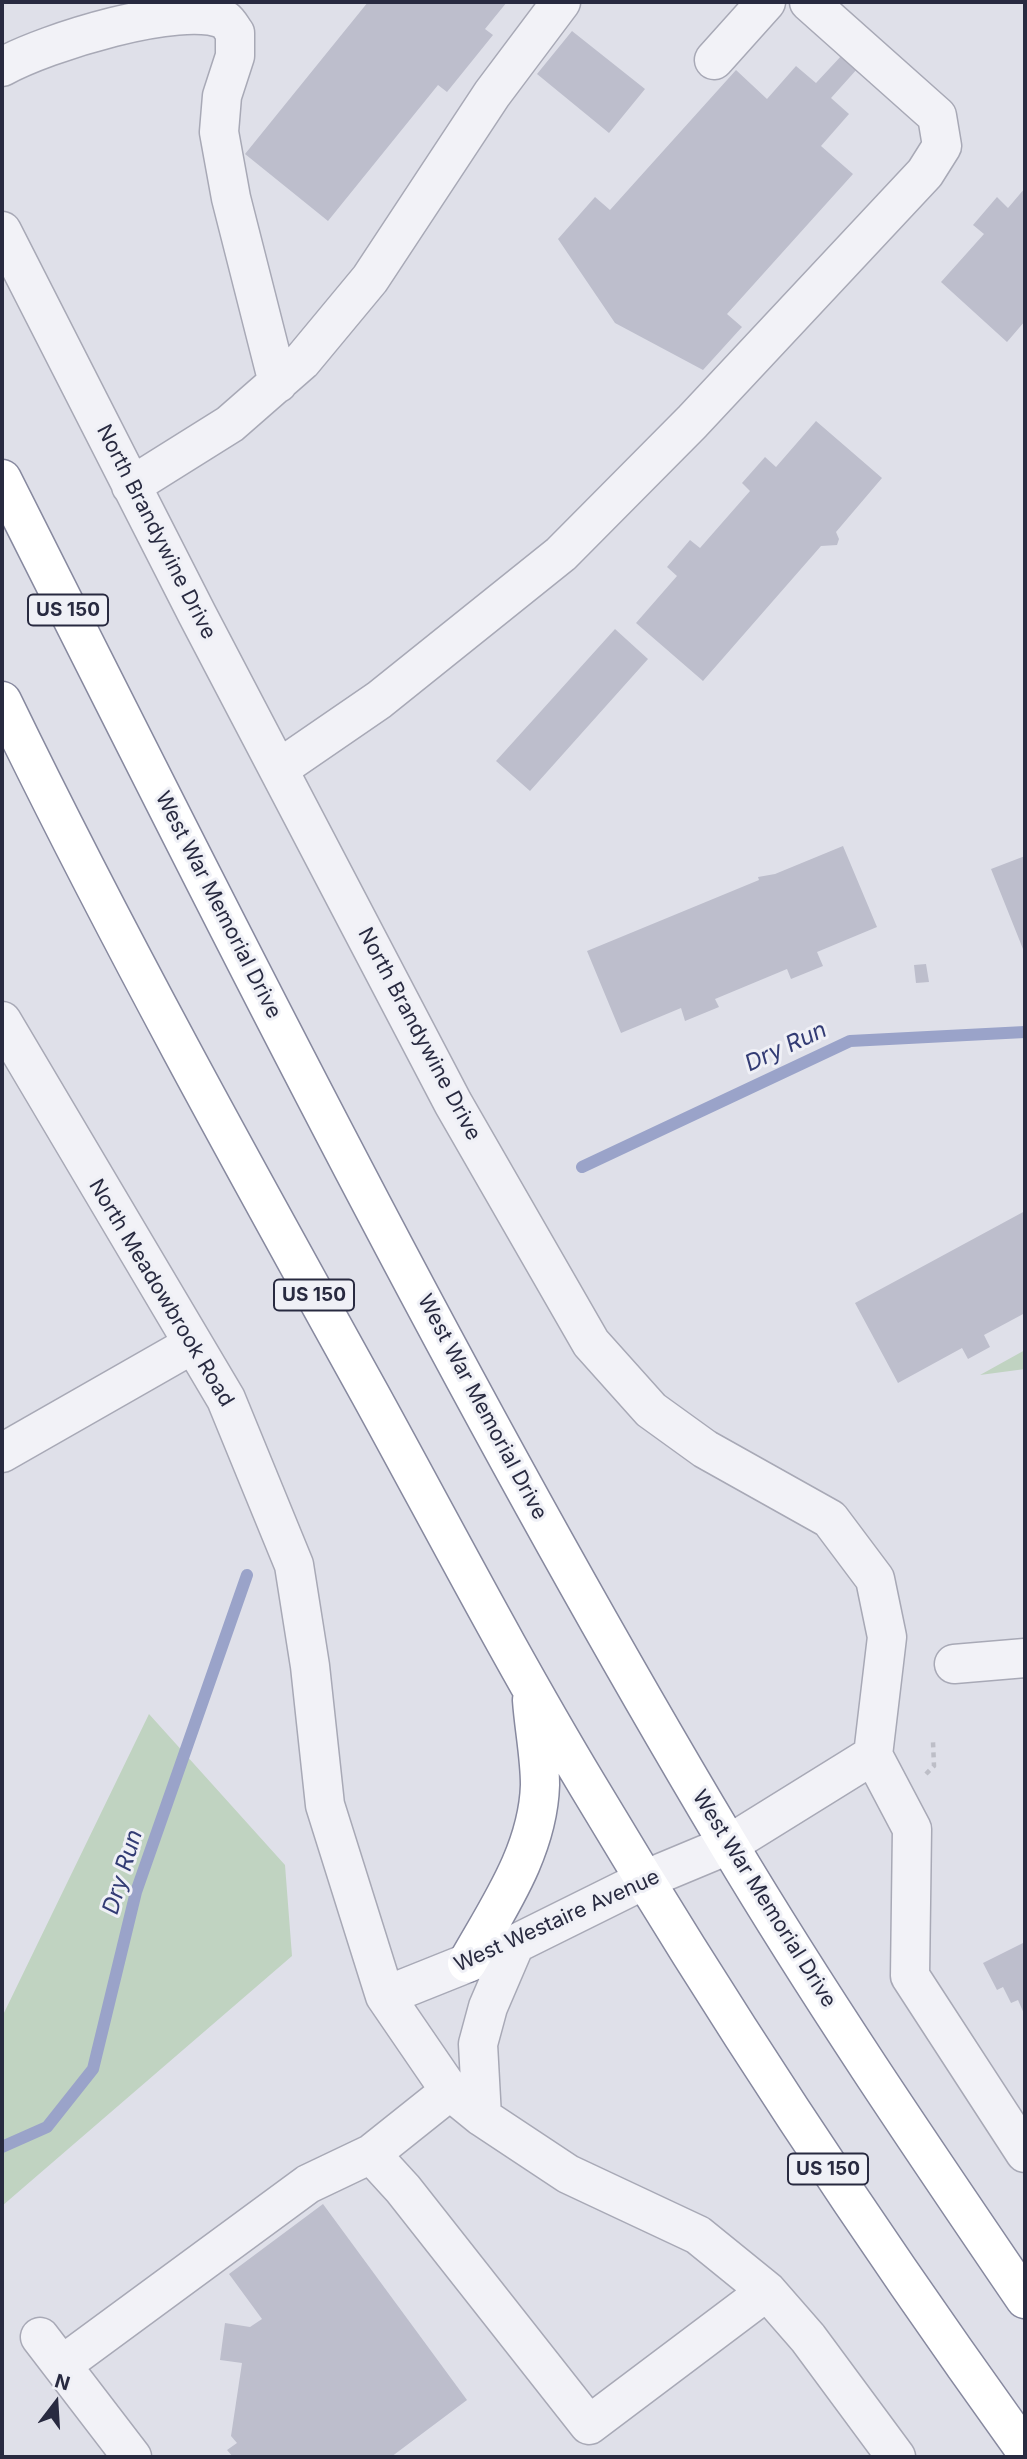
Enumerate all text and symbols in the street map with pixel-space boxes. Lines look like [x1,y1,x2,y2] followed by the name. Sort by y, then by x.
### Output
[91,421,221,643] street label: North Brandywine Drive
[28,594,108,625] road number: US 150
[150,787,286,1023] street label: West War Memorial Drive
[352,923,486,1145] street label: North Brandywine Drive
[741,1016,831,1078] water label: Dry Run
[83,1175,239,1411] street label: North Meadowbrook Road
[274,1280,354,1310] road number: US 150
[412,1290,552,1524] street label: West War Memorial Drive
[687,1786,841,2012] street label: West War Memorial Drive
[97,1826,149,1918] water label: Dry Run
[450,1864,664,1978] street label: West Westaire Avenue
[788,2154,868,2184] road number: US 150
[21,2368,91,2438] north arrow
[52,2369,73,2396] text: N

